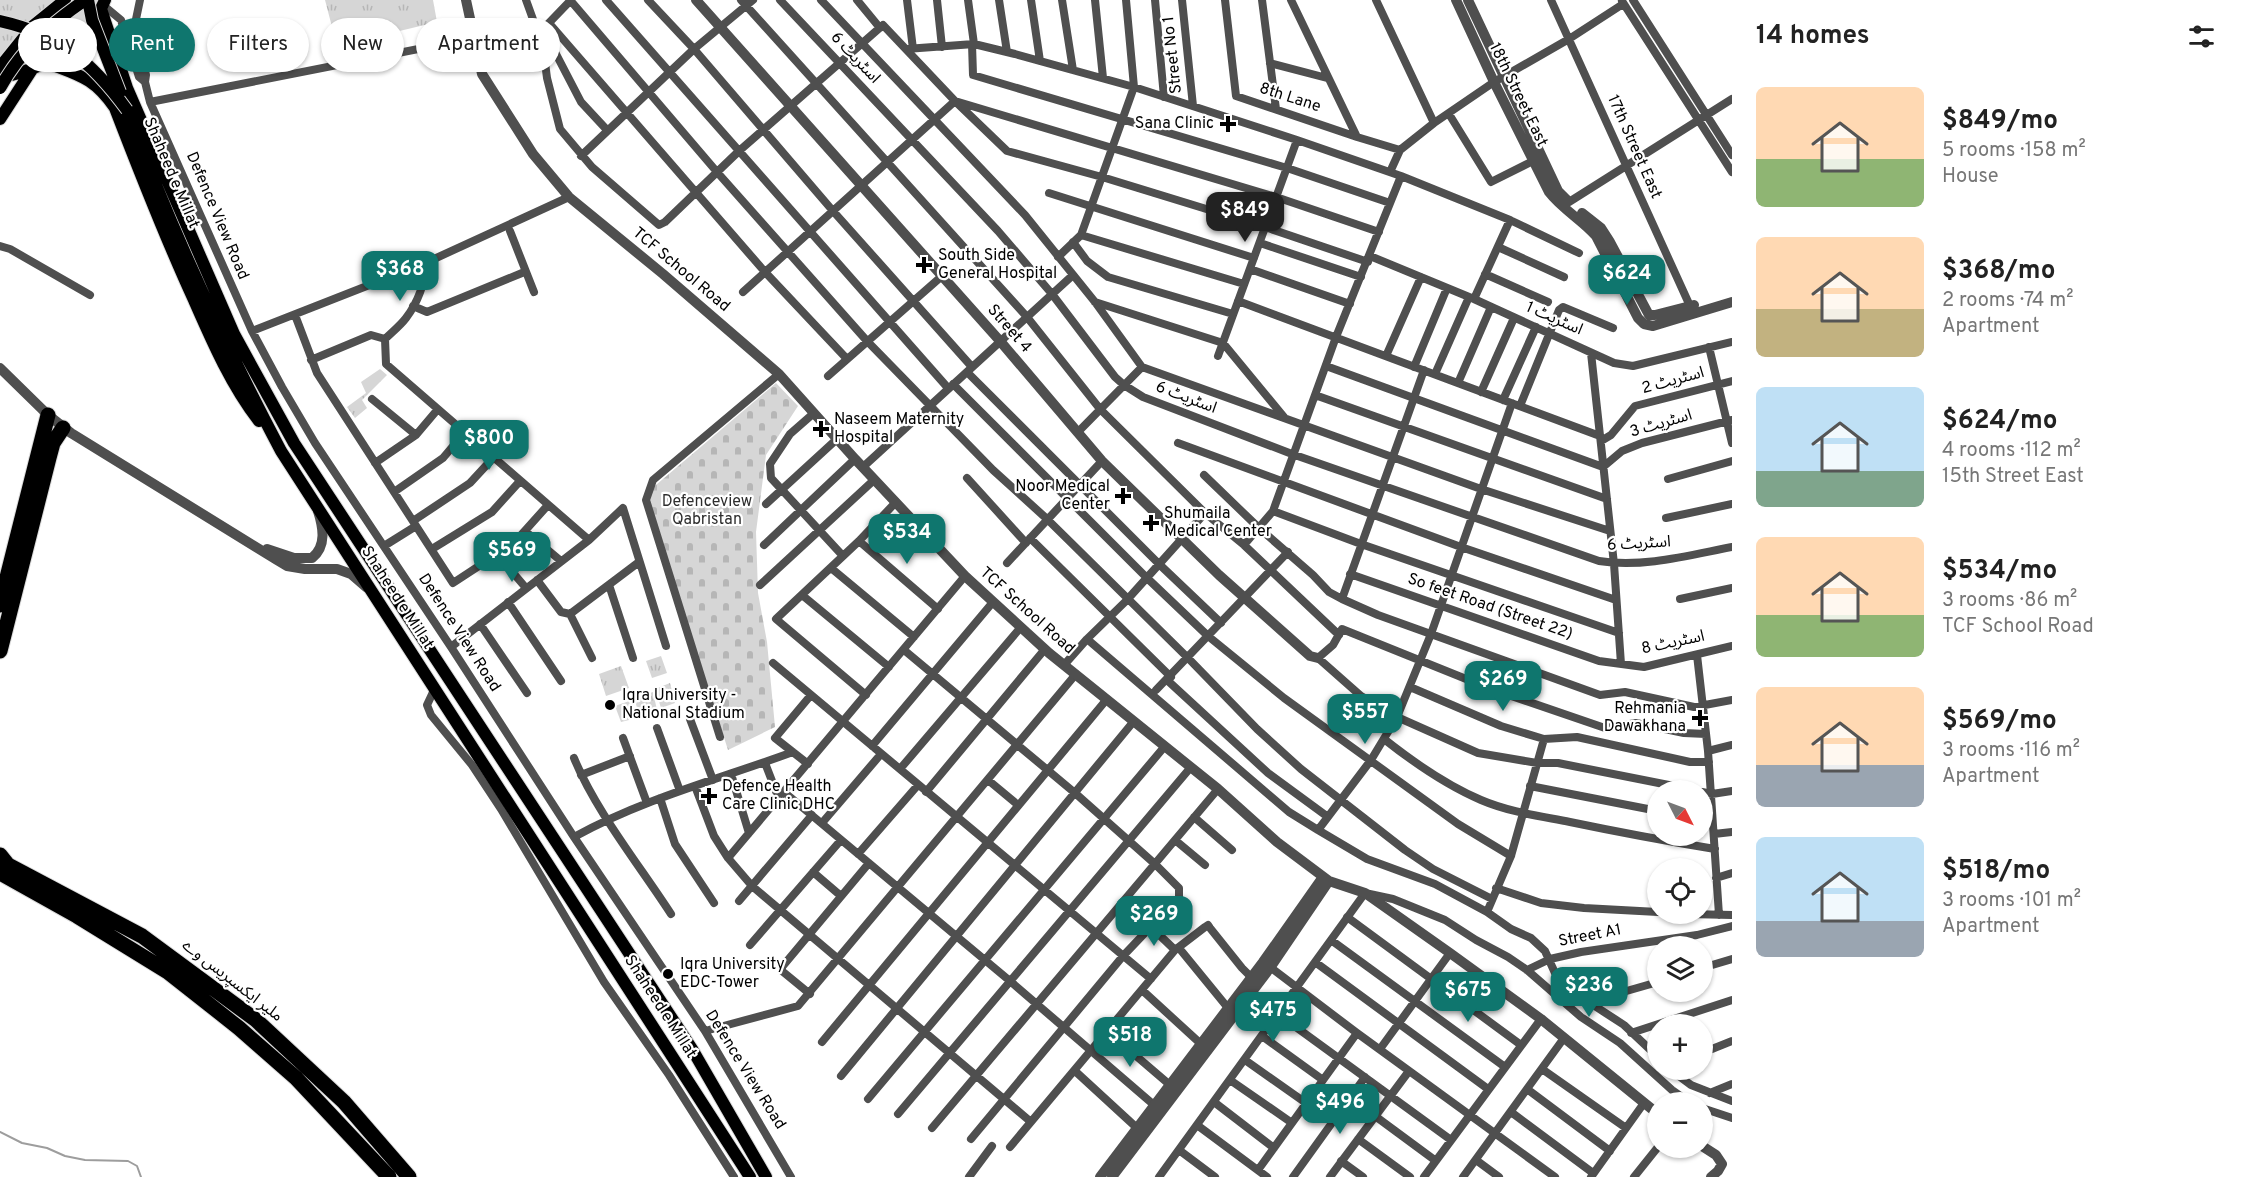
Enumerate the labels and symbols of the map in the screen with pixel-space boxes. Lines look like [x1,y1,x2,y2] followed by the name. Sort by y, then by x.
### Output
[1159,15,1187,95] street label: Street No 1
[826,28,884,88] street label: اسٹریٹ 6
[1484,40,1552,150] street label: 18th Street East
[1257,79,1323,117] street label: 8th Lane
[1602,92,1666,202] street label: 17th Street East
[139,114,203,232] street label: Shaheed e Millat
[1135,114,1214,134] place label: Sana Clinic
[1219,115,1237,133] marker: Sana Clinic
[181,149,253,283] street label: Defence View Road
[1209,192,1281,243] pin: $849
[628,223,734,317] street label: TCF School Road
[938,246,1057,284] place label: South Side General Hospital
[364,251,436,302] pin: $368
[1591,255,1663,306] pin: $624
[915,256,933,274] marker: South Side General Hospital
[1522,298,1586,340] street label: اسٹریٹ 1
[983,301,1036,357] street label: Street 4
[1639,363,1707,399] street label: اسٹریٹ 2
[1153,377,1219,419] street label: اسٹریٹ 6
[1628,406,1694,442] street label: اسٹریٹ 3
[834,410,964,448] place label: Naseem Maternity Hospital
[453,420,525,471] pin: $800
[812,420,830,438] marker: Naseem Maternity Hospital
[1015,477,1110,515] place label: Noor Medical Center
[1114,487,1132,505] marker: Noor Medical Center
[662,492,752,530] park label: Defenceview Qabristan
[1164,504,1272,542] place label: Shumaila Medical Center
[871,514,943,565] pin: $534
[1142,514,1160,532] marker: Shumaila Medical Center
[476,532,548,583] pin: $569
[1607,532,1671,556] street label: اسٹریٹ 6
[356,543,438,653] street label: Shaheed e Millat
[975,563,1079,659] street label: TCF School Road
[1405,569,1575,645] street label: So feet Road (Street 22)
[413,570,505,696] street label: Defence View Road
[1640,627,1706,659] street label: اسٹریٹ 8
[1467,661,1539,712] pin: $269
[622,686,745,724] place label: Iqra University - National Stadium
[1329,694,1401,745] pin: $557
[603,698,617,712] marker: Iqra University - National Stadium
[1604,699,1686,737] place label: Rehmania Dawakhana
[1691,709,1709,727] marker: Rehmania Dawakhana
[722,777,835,815] place label: Defence Health Care Clinic DHC
[1647,780,1713,846] north arrow
[700,787,718,805] marker: Defence Health Care Clinic DHC
[1118,896,1190,947] pin: $269
[1557,920,1623,952] street label: Street A1
[178,935,286,1027] street label: ملیر ایکسپریس وے
[619,952,701,1062] street label: Shaheed e Millat
[680,955,785,993] place label: Iqra University EDC-Tower
[661,967,675,981] marker: Iqra University EDC-Tower
[1553,967,1625,1018] pin: $236
[1432,972,1504,1023] pin: $675
[1237,992,1309,1043] pin: $475
[700,1007,790,1133] street label: Defence View Road
[1094,1017,1166,1068] pin: $518
[1304,1084,1376,1135] pin: $496

